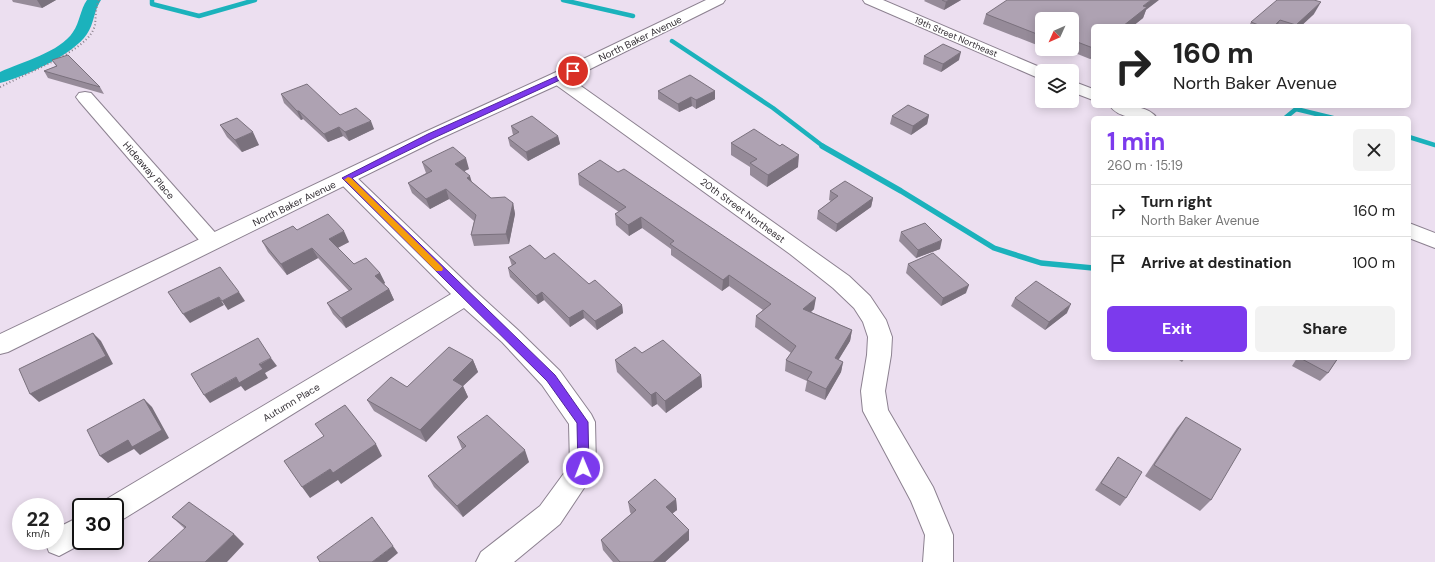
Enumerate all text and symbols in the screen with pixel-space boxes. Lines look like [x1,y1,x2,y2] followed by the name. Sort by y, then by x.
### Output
[1035,12,1079,56] north arrow
[1035,12,1079,108] map controls
[596,13,684,64] street label: North Baker Avenue
[913,14,1000,60] street label: 19th Street Northeast
[1173,35,1254,72] text: 160 m
[1107,40,1159,92] icon: right
[556,54,590,88] pin
[562,60,584,82] icon: arrive
[1035,64,1079,108] button: layers
[1173,71,1337,95] text: North Baker Avenue
[1107,126,1165,157] text: 1 min
[1353,129,1395,171] button: close
[120,139,177,202] street label: Hideaway Place
[1107,157,1183,174] text: 260 m · 15:19
[698,175,788,246] street label: 20th Street Northeast
[250,178,338,229] street label: North Baker Avenue
[1141,192,1212,212] text: Turn right
[1107,200,1129,222] icon: right
[1353,201,1395,221] text: 160 m
[1141,212,1259,229] text: North Baker Avenue
[1107,252,1129,274] icon: arrive
[1141,253,1292,273] text: Arrive at destination
[1352,253,1395,273] text: 100 m
[1107,306,1247,352] button: Exit
[1255,306,1395,352] button: Share
[260,380,322,425] street label: Autumn Place
[562,447,604,489] position arrow
[72,498,124,550] speed limit sign: 30
[26,506,50,532] text: 22
[26,527,50,540] text: km/h

